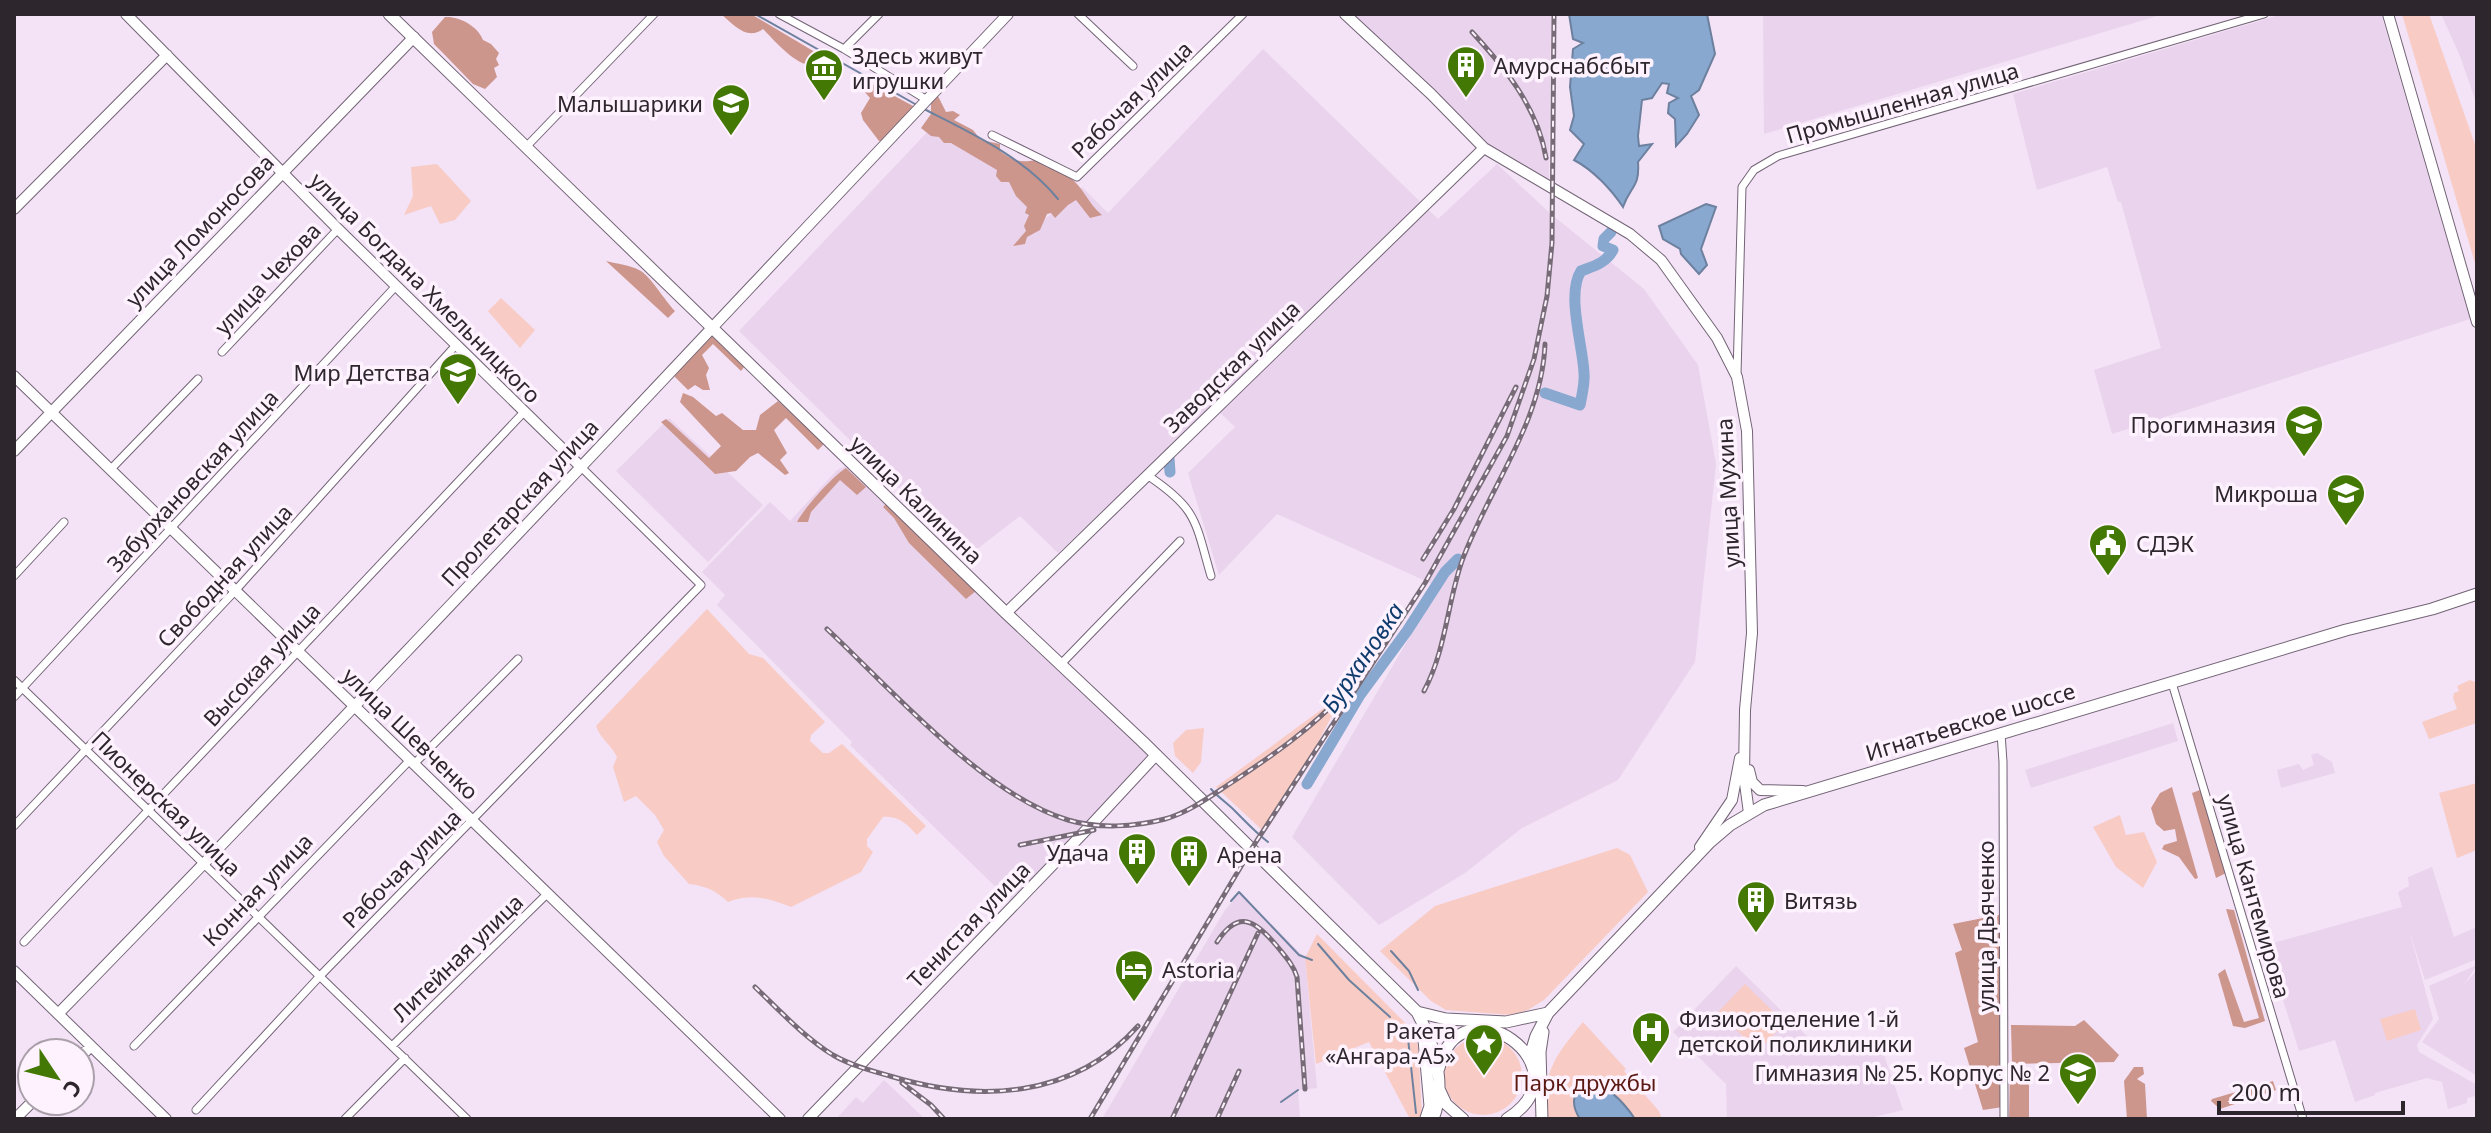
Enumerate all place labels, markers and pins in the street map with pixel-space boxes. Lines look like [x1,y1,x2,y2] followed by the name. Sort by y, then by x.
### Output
[852,40,983,95] place label: Здесь живут игрушки
[1445,44,1487,99] building icon: Амурснабсбыт
[803,47,845,102] museum icon: Здесь живут игрушки
[1494,50,1650,80] place label: Амурснабсбыт
[710,82,752,137] school or university icon: Малышарики
[557,88,703,118] place label: Малышарики
[437,351,479,406] school or university icon: Мир Детства
[294,357,430,387] place label: Мир Детства
[2283,403,2325,458] school or university icon: Прогимназия
[2130,409,2276,439] place label: Прогимназия
[2325,472,2367,527] school or university icon: Микроша
[2214,478,2318,508] place label: Микроша
[2087,522,2129,577] public building icon: СДЭК
[2136,528,2194,558] place label: СДЭК
[1116,831,1158,886] building icon: Удача
[1168,833,1210,888] building icon: Арена
[1047,837,1109,867] place label: Удача
[1217,839,1282,869] place label: Арена
[1735,879,1777,934] building icon: Витязь
[1784,885,1858,915] place label: Витязь
[1113,948,1155,1003] hotel icon: Astoria
[1162,954,1235,984] place label: Astoria
[1679,1003,1913,1058] place label: Физиоотделение 1-й детской поликлиники
[1630,1010,1672,1065] hospital icon: Физиоотделение 1-й детской поликлиники
[1325,1015,1456,1070] place label: Ракета «Ангара-А5»
[1463,1022,1505,1077] place icon: Ракета «Ангара-А5»
[2057,1051,2099,1106] school or university icon: Гимназия № 25. Корпус № 2
[1754,1057,2050,1087] place label: Гимназия № 25. Корпус № 2

